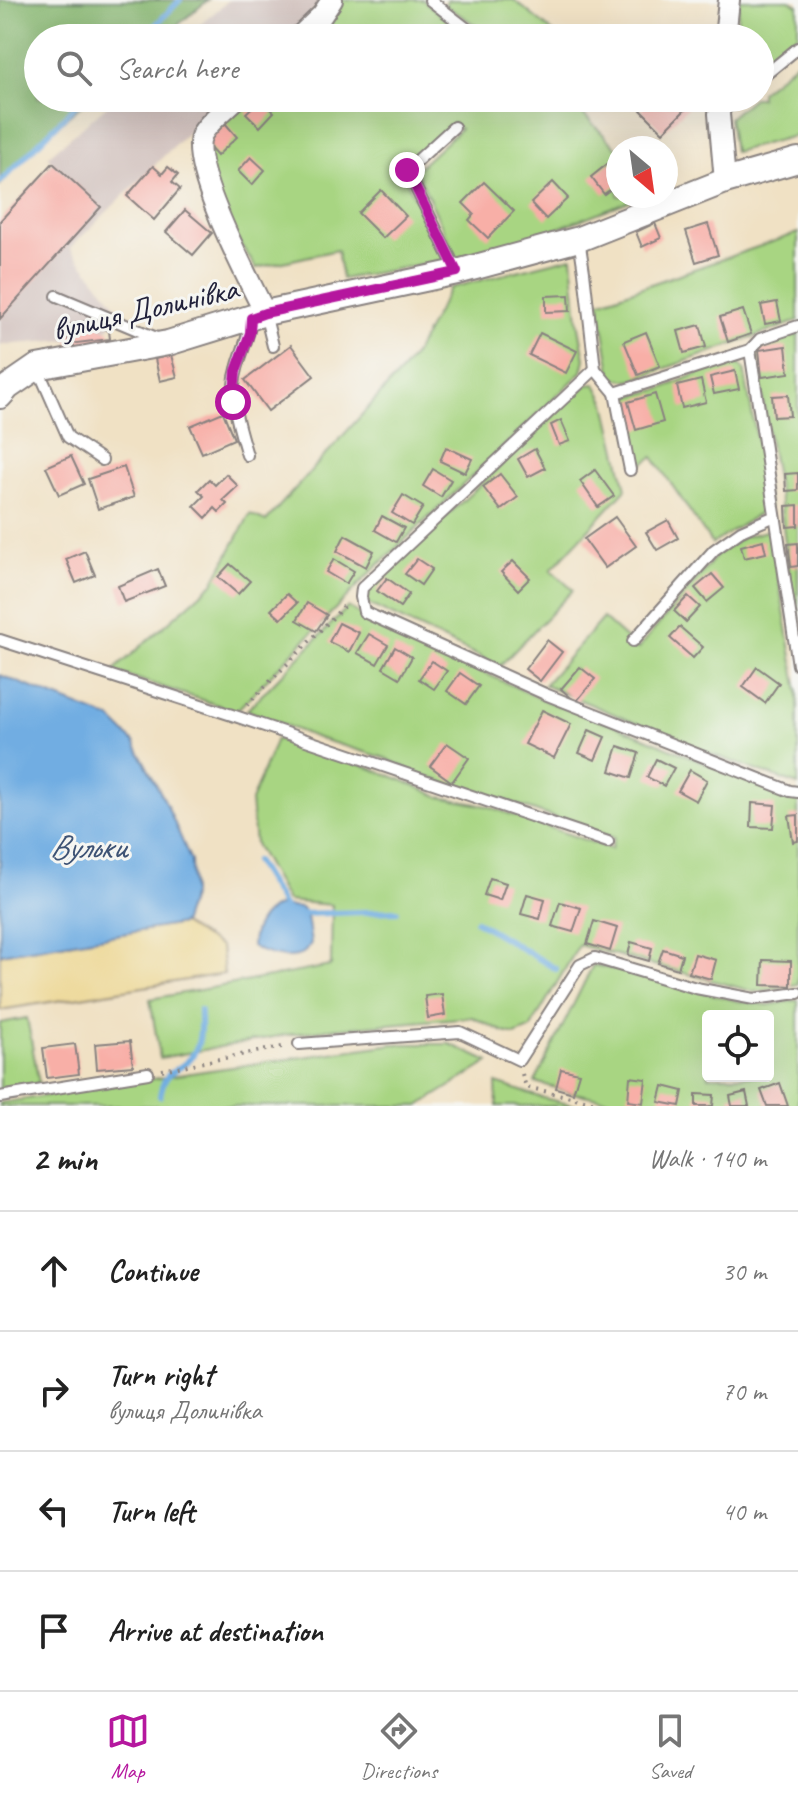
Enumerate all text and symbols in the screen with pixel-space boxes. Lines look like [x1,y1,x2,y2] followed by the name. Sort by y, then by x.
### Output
[24,24,774,112] search box
[52,46,96,90] icon: search
[116,49,238,87] text: Search here
[606,136,678,208] north arrow
[389,152,425,188] route end
[48,267,244,350] street label: вулиця Долинівка
[215,384,251,420] route start
[49,825,130,868] water label: Вульки
[702,1010,774,1082] map controls
[702,1010,774,1082] button: locate
[32,1137,97,1180] text: 2 min
[649,1142,766,1175] text: Walk · 140 m
[32,1249,76,1293] icon: ahead
[108,1252,198,1290] text: Continue
[722,1255,766,1288] text: 30 m
[108,1356,213,1394] text: Turn right
[32,1369,76,1413] icon: right
[722,1375,766,1408] text: 70 m
[108,1394,262,1427] text: вулиця Долинівка
[32,1489,76,1533] icon: left
[108,1492,195,1530] text: Turn left
[722,1495,766,1528] text: 40 m
[32,1609,76,1653] icon: arrive
[108,1612,323,1650] text: Arrive at destination
[106,1709,150,1785] tab: Map
[361,1709,437,1785] tab: Directions
[648,1709,692,1785] tab: Saved

